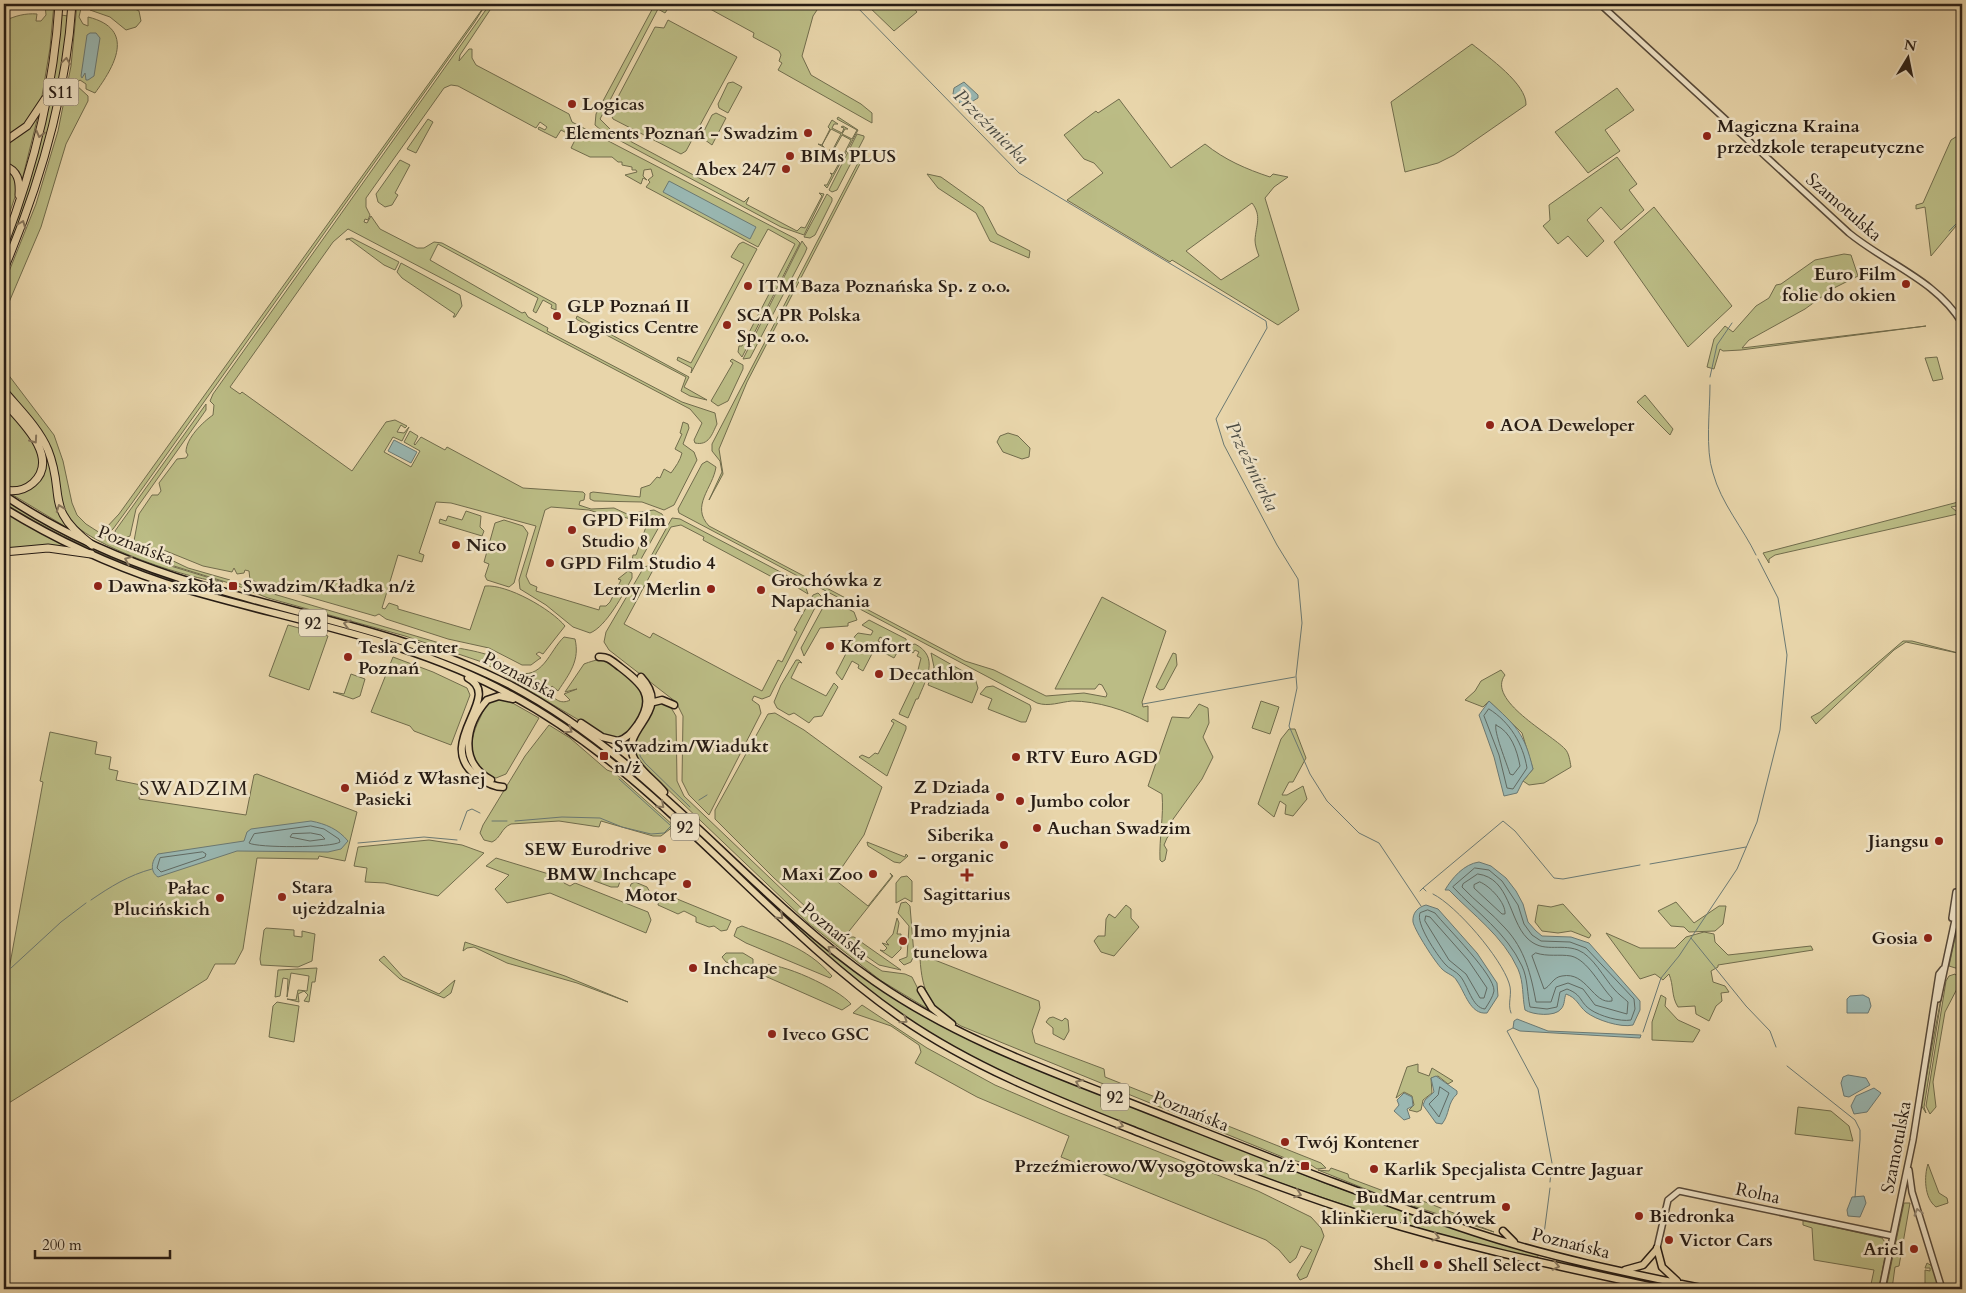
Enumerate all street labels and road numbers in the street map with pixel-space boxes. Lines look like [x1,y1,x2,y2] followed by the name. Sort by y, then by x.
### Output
[44,78,78,105] road number: S11
[1800,167,1887,248] street label: Szamotulska
[94,519,178,572] street label: Poznańska
[299,610,327,636] road number: 92
[479,646,561,705] street label: Poznańska
[671,814,699,840] road number: 92
[796,896,874,966] street label: Poznańska
[1101,1084,1129,1110] road number: 92
[1149,1085,1233,1138] street label: Poznańska
[1875,1099,1918,1195] street label: Szamotulska
[1733,1177,1783,1210] street label: Rolna
[1529,1222,1613,1265] street label: Poznańska

